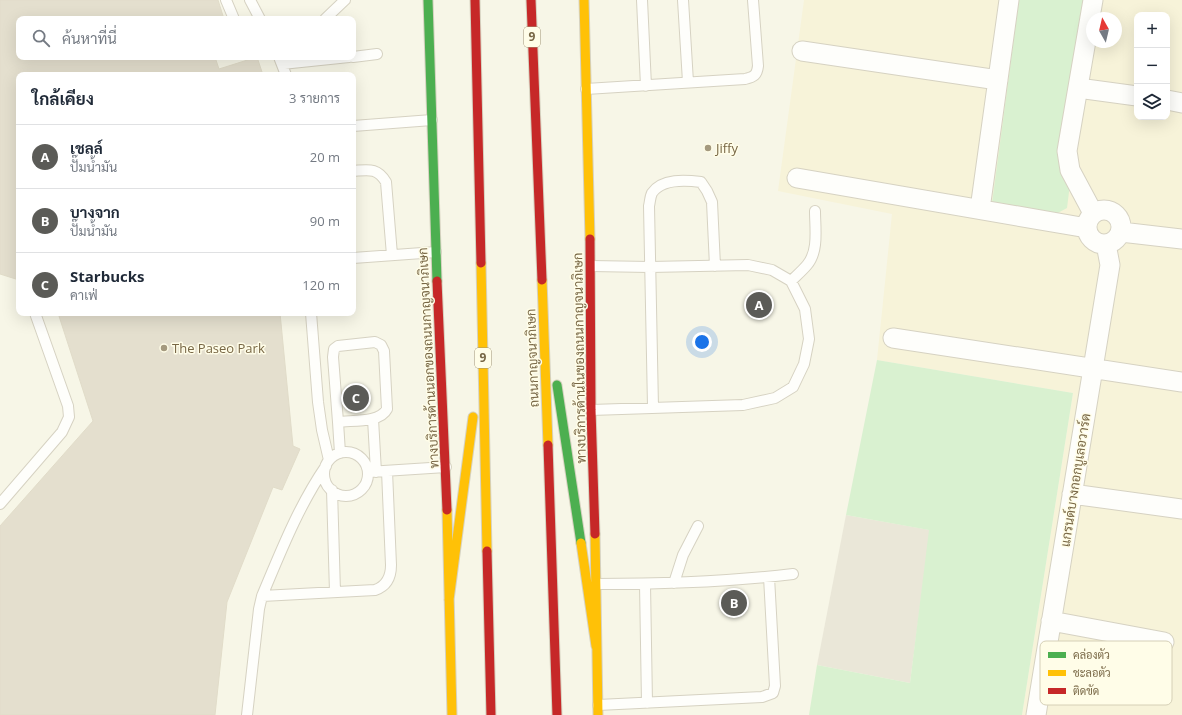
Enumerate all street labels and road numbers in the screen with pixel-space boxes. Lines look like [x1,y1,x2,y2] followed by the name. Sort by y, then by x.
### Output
[524,27,540,47] road number: 9
[413,247,443,469] street label: ทางบริการด้านนอกของถนนกาญจนาภิเษก
[568,252,590,464] street label: ทางบริการด้านในของถนนกาญจนาภิเษก
[521,308,543,408] street label: ถนนกาญจนาภิเษก
[475,348,491,368] road number: 9
[1056,412,1095,548] street label: แกรนด์บางกอกบูเลอวาร์ด

